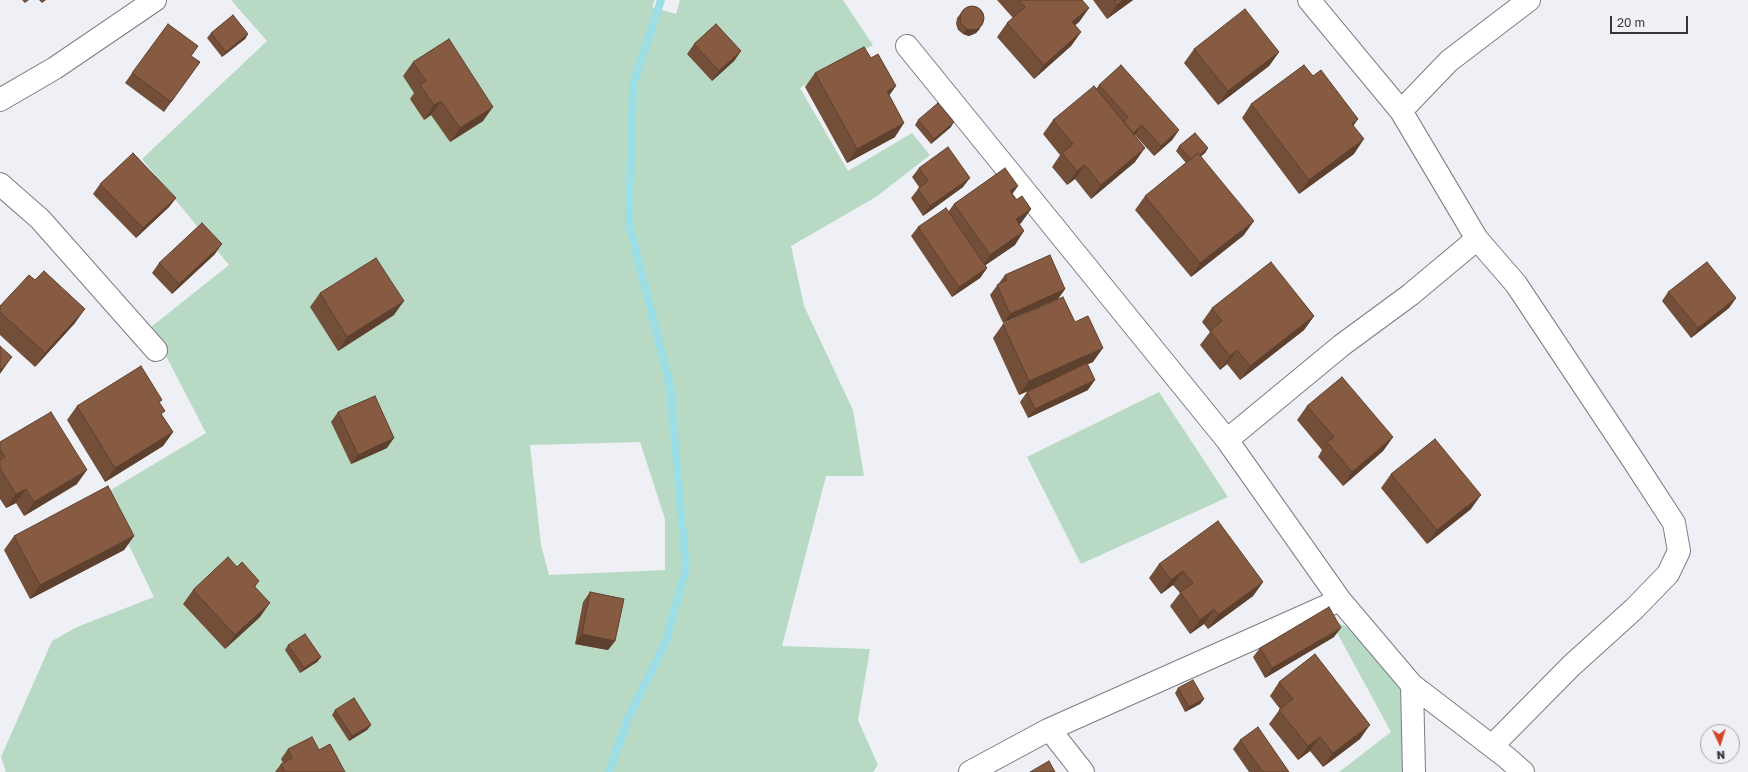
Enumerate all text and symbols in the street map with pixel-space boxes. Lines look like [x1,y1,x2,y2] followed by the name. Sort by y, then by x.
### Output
[1612,8,1690,34] scale bar
[1617,15,1645,30] text: 20 m
[1700,724,1740,764] north arrow
[1716,749,1725,762] text: N

